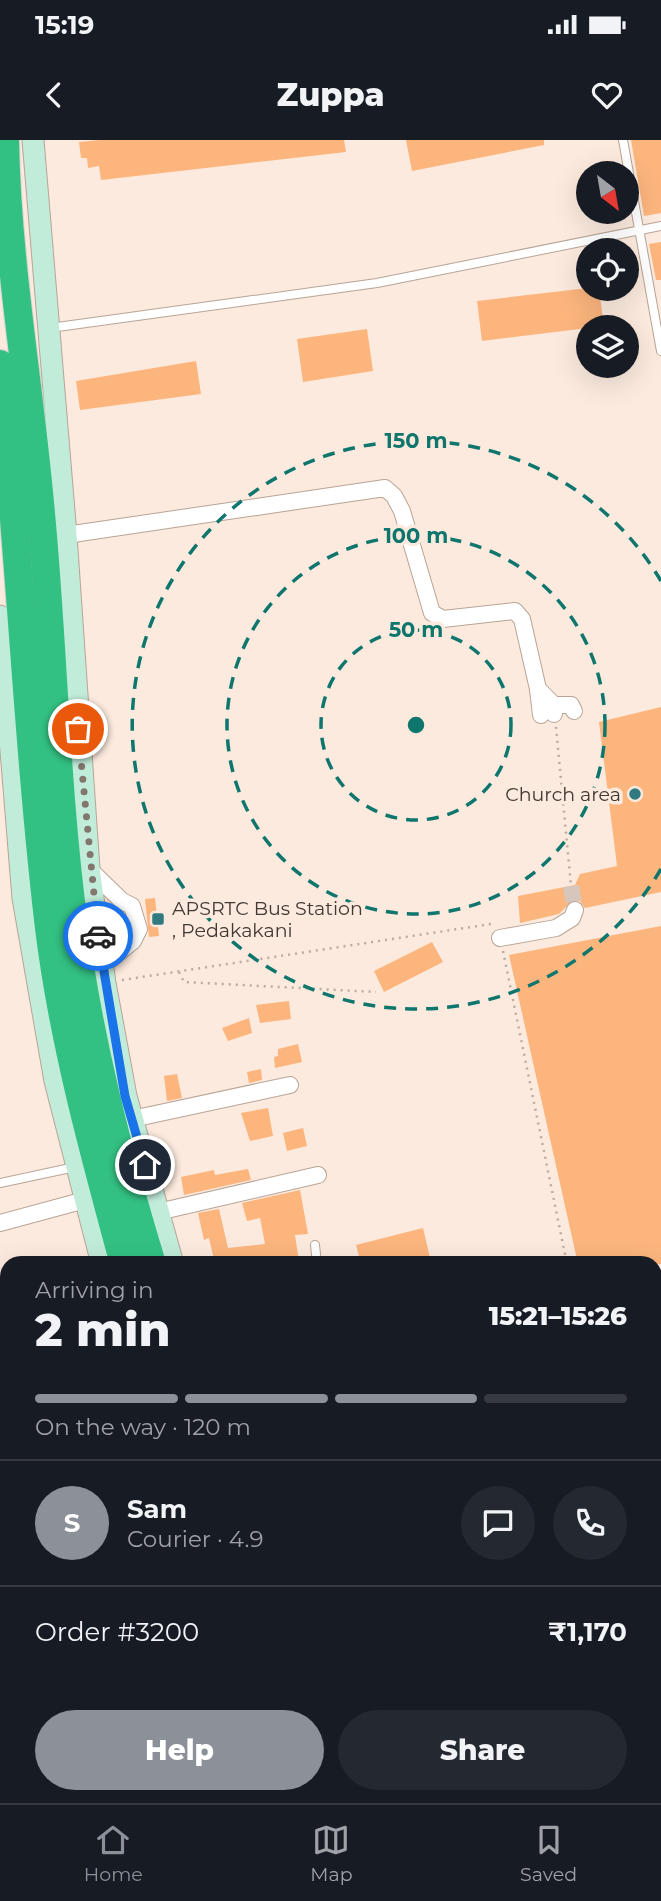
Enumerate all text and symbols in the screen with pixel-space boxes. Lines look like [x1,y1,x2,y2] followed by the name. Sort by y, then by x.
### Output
[35,9,94,41] text: 15:19
[276,75,385,114] text: Zuppa
[35,76,73,114] icon: back
[588,76,626,114] icon: heart
[576,161,639,224] north arrow
[576,161,639,378] map controls
[576,238,639,301] button: locate
[576,315,639,378] button: layers
[385,428,447,453] text: 150 m
[384,523,448,548] text: 100 m
[389,617,443,642] text: 50 m
[48,699,108,759] pin
[59,710,97,748] icon: bag
[404,713,428,737] centre of rings
[505,783,621,806] place label: Church area
[627,786,643,802] marker: Church area
[172,897,363,942] place label: APSRTC Bus Station , Pedakakani
[63,901,133,971] courier
[150,911,166,927] marker: APSRTC Bus Station , Pedakakani
[79,917,117,955] icon: car
[115,1135,175,1195] pin
[126,1146,164,1184] icon: home
[35,1276,154,1304] text: Arriving in
[489,1300,627,1332] text: 15:21–15:26
[35,1301,170,1358] text: 2 min
[35,1413,251,1441] text: On the way · 120 m
[461,1486,535,1560] button: chat
[553,1486,627,1560] button: phone
[127,1493,187,1525] text: Sam
[64,1507,80,1539] text: S
[127,1525,263,1553] text: Courier · 4.9
[35,1616,199,1648] text: Order #3200
[548,1616,627,1648] text: ₹1,170
[35,1710,324,1790] button: Help
[338,1710,627,1790] button: Share
[84,1821,143,1886] tab: Home
[310,1821,353,1886] tab: Map
[520,1821,577,1886] tab: Saved

